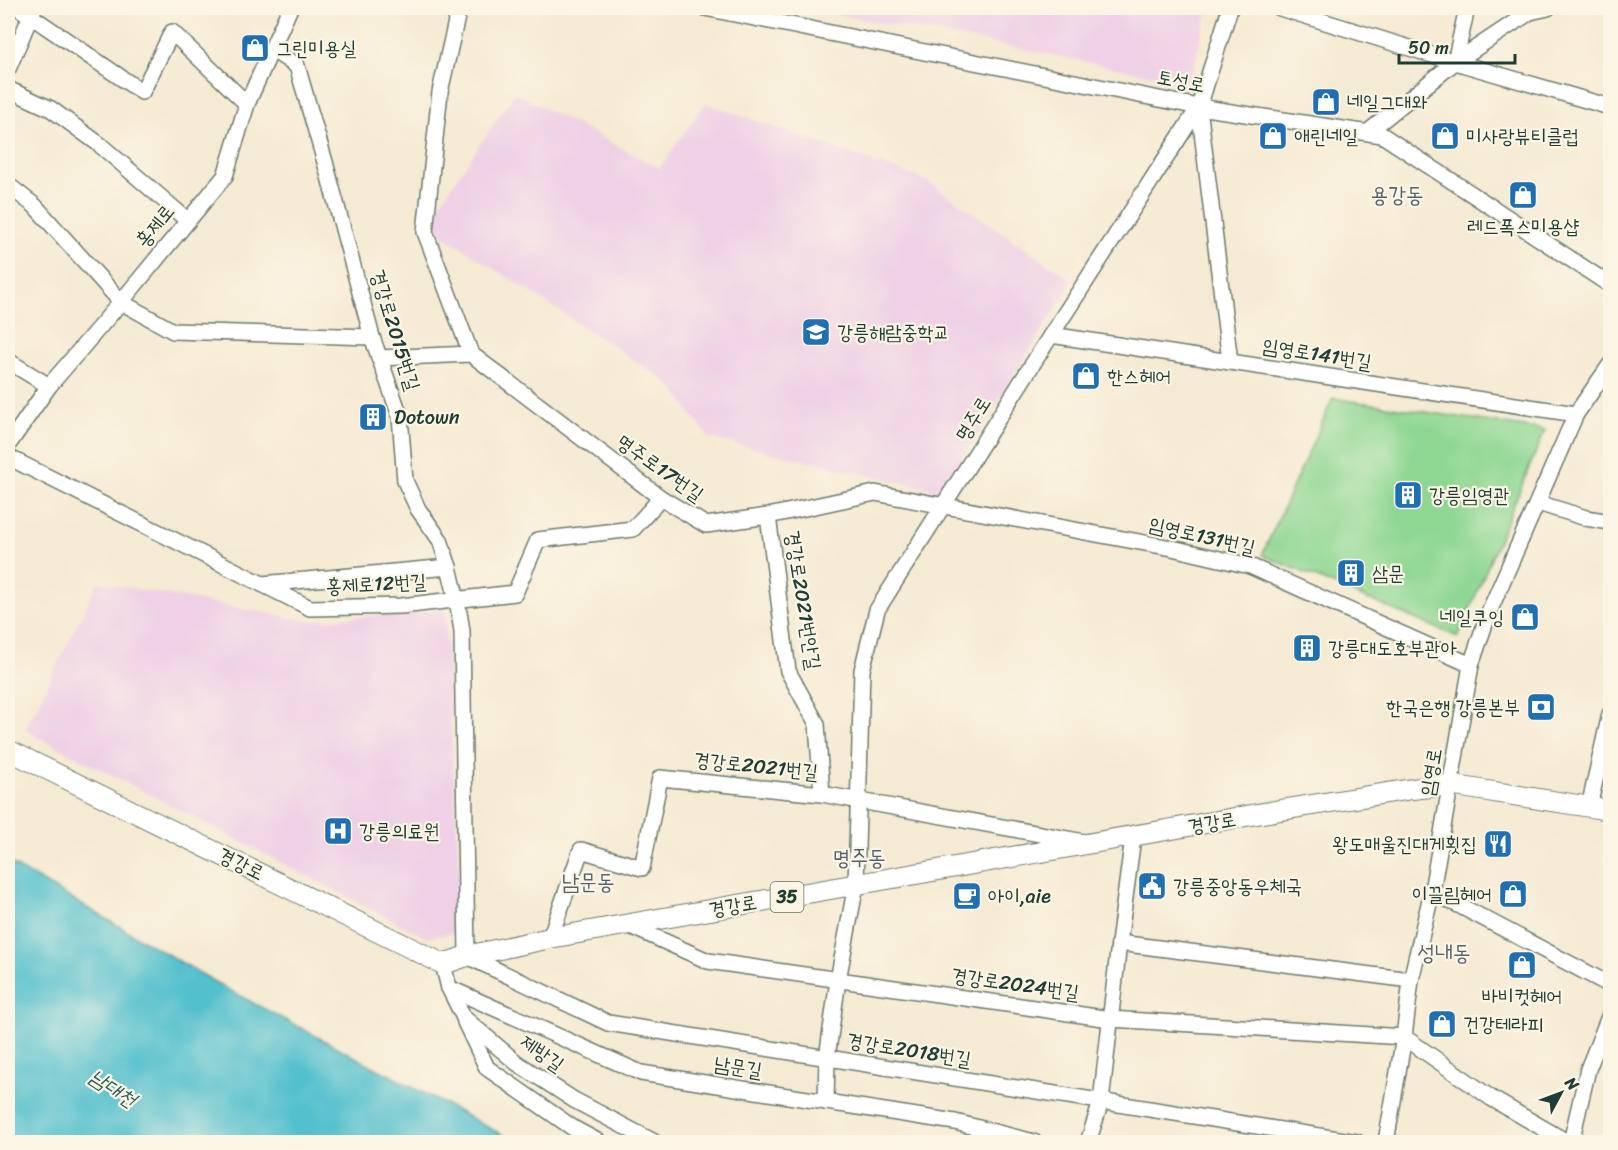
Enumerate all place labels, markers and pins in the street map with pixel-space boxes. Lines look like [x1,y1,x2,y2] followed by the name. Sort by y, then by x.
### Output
[276,31,356,66] place label: 그린미용실
[239,32,271,64] shop icon: 그린미용실
[1347,85,1427,120] place label: 네일그대와
[1310,86,1342,118] shop icon: 네일그대와
[1294,119,1358,154] place label: 애린네일
[1466,119,1579,154] place label: 미사랑뷰티클럽
[1257,120,1289,152] shop icon: 애린네일
[1429,120,1461,152] shop icon: 미사랑뷰티클럽
[1507,179,1539,211] shop icon: 레드폭스미용샵
[1467,209,1579,244] place label: 레드폭스미용샵
[837,315,950,350] place label: 강릉해람중학교
[800,316,832,348] school or university icon: 강릉해람중학교
[1107,359,1171,394] place label: 한스헤어
[1070,360,1102,392] shop icon: 한스헤어
[394,400,460,435] place label: Dotown
[357,401,389,433] building icon: Dotown
[1429,478,1509,513] place label: 강릉임영관
[1392,479,1424,511] building icon: 강릉임영관
[1372,556,1404,591] place label: 삼문
[1335,557,1367,589] building icon: 삼문
[1440,600,1504,635] place label: 네일쿠잉
[1509,601,1541,633] shop icon: 네일쿠잉
[1328,631,1457,666] place label: 강릉대도호부관아
[1291,632,1323,664] building icon: 강릉대도호부관아
[1386,690,1520,725] place label: 한국은행 강릉본부
[1525,691,1557,723] bank icon: 한국은행 강릉본부
[359,814,439,849] place label: 강릉의료원
[322,815,354,847] hospital icon: 강릉의료원
[1332,827,1477,862] place label: 왕도매울진대게횟집
[1482,828,1514,860] restaurant icon: 왕도매울진대게횟집
[1173,869,1302,904] place label: 강릉중앙동우체국
[1136,870,1168,902] public building icon: 강릉중앙동우체국
[1412,877,1492,912] place label: 이끌림헤어
[1497,878,1529,910] shop icon: 이끌림헤어
[988,879,1051,914] place label: 아이,aie
[951,880,983,912] cafe icon: 아이,aie
[1506,949,1538,981] shop icon: 바비컷헤어
[1482,979,1562,1014] place label: 바비컷헤어
[1463,1007,1543,1042] place label: 건강테라피
[1426,1008,1458,1040] shop icon: 건강테라피

